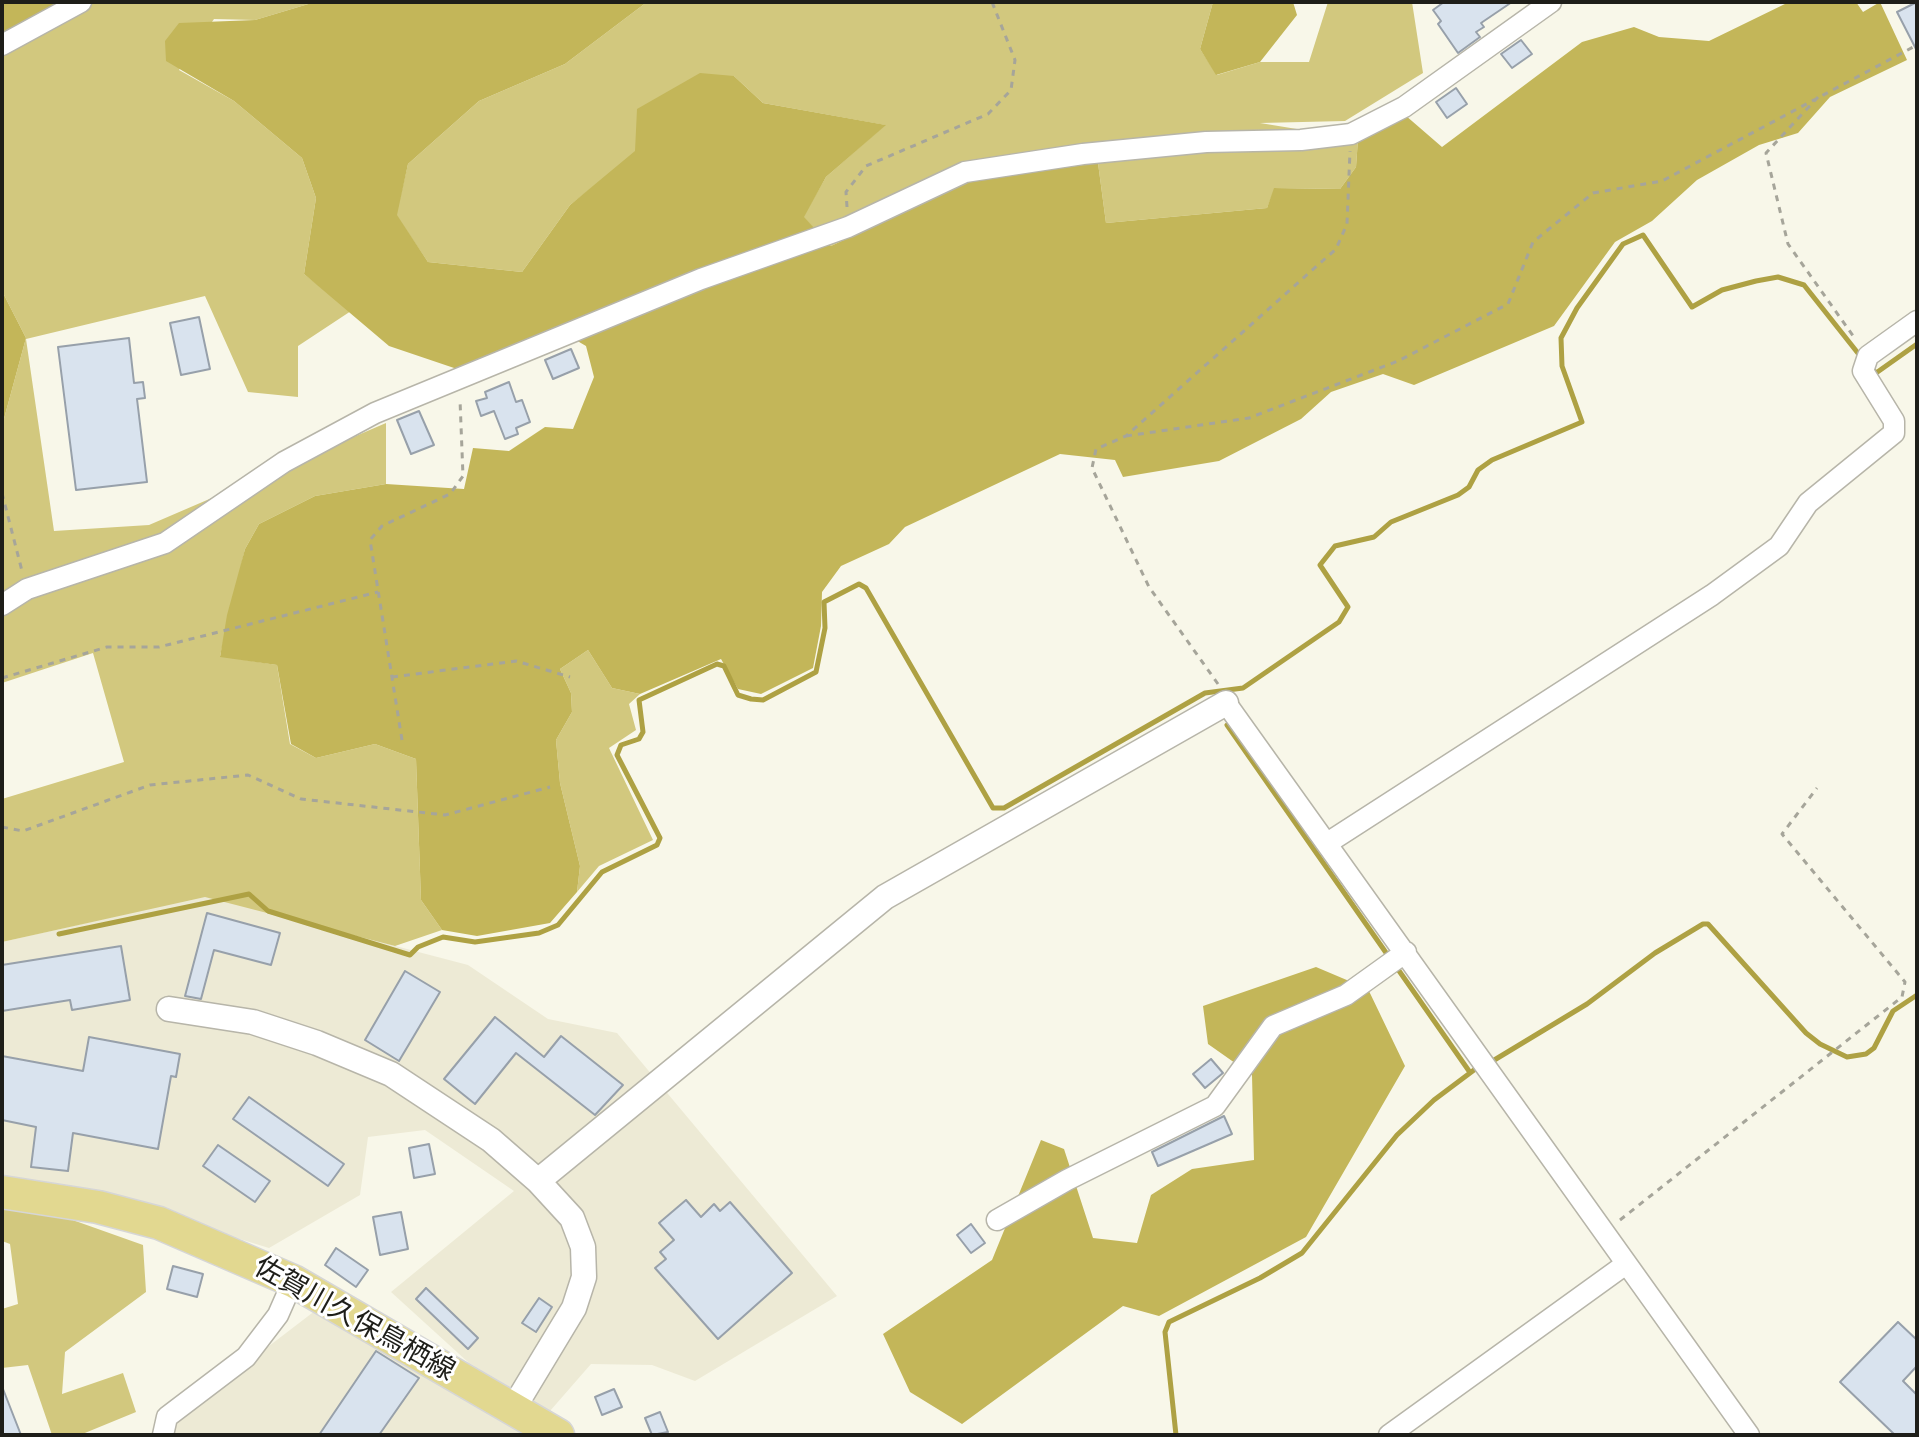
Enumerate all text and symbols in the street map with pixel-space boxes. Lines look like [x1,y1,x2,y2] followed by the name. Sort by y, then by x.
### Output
[248,1251,460,1389] street label: 佐賀川久保鳥栖線

